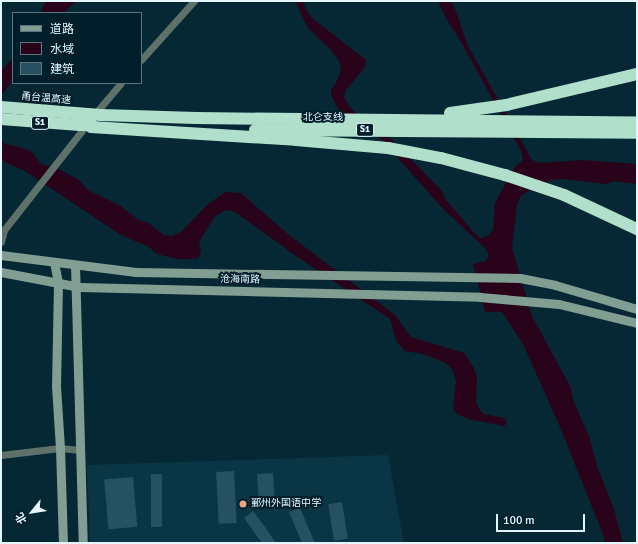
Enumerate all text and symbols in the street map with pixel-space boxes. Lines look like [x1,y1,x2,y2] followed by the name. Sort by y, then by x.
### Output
[12,12,142,84] legend
[50,22,74,37] text: 道路
[50,42,74,57] text: 水域
[50,62,74,77] text: 建筑
[21,91,71,107] street label: 甬台温高速
[303,112,343,124] street label: 北仑支线
[31,116,49,130] road number: S1
[356,123,374,137] road number: S1
[220,274,260,286] street label: 沧海南路
[12,492,52,532] north arrow
[251,498,321,510] place label: 鄞州外国语中学
[238,499,248,509] marker: 鄞州外国语中学
[498,506,587,532] scale bar
[13,510,30,526] text: 北
[503,513,535,528] text: 100 m

